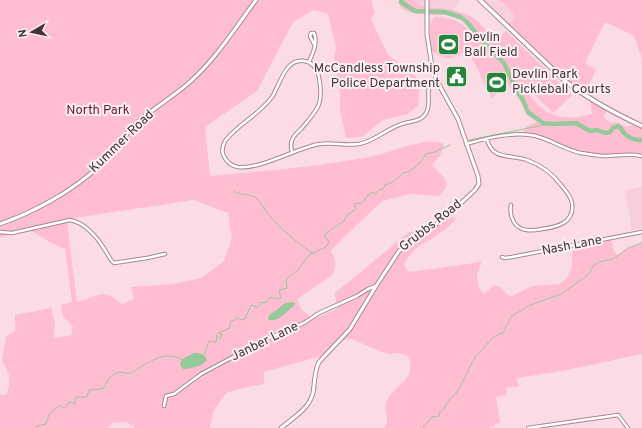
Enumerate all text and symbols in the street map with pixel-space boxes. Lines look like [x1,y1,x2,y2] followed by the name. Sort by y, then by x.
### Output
[12,12,52,52] north arrow
[16,28,31,38] text: N
[464,30,518,61] place label: Devlin Ball Field
[435,32,461,58] sports icon: Devlin Ball Field
[314,61,440,92] place label: McCandless Township Police Department
[443,63,469,89] public building icon: McCandless Township Police Department
[512,67,611,98] place label: Devlin Park Pickleball Courts
[483,69,509,95] sports icon: Devlin Park Pickleball Courts
[66,103,130,119] park label: North Park
[86,107,158,177] street label: Kummer Road
[397,197,465,255] street label: Grubbs Road
[541,232,603,260] street label: Nash Lane
[229,319,301,365] street label: Janber Lane

